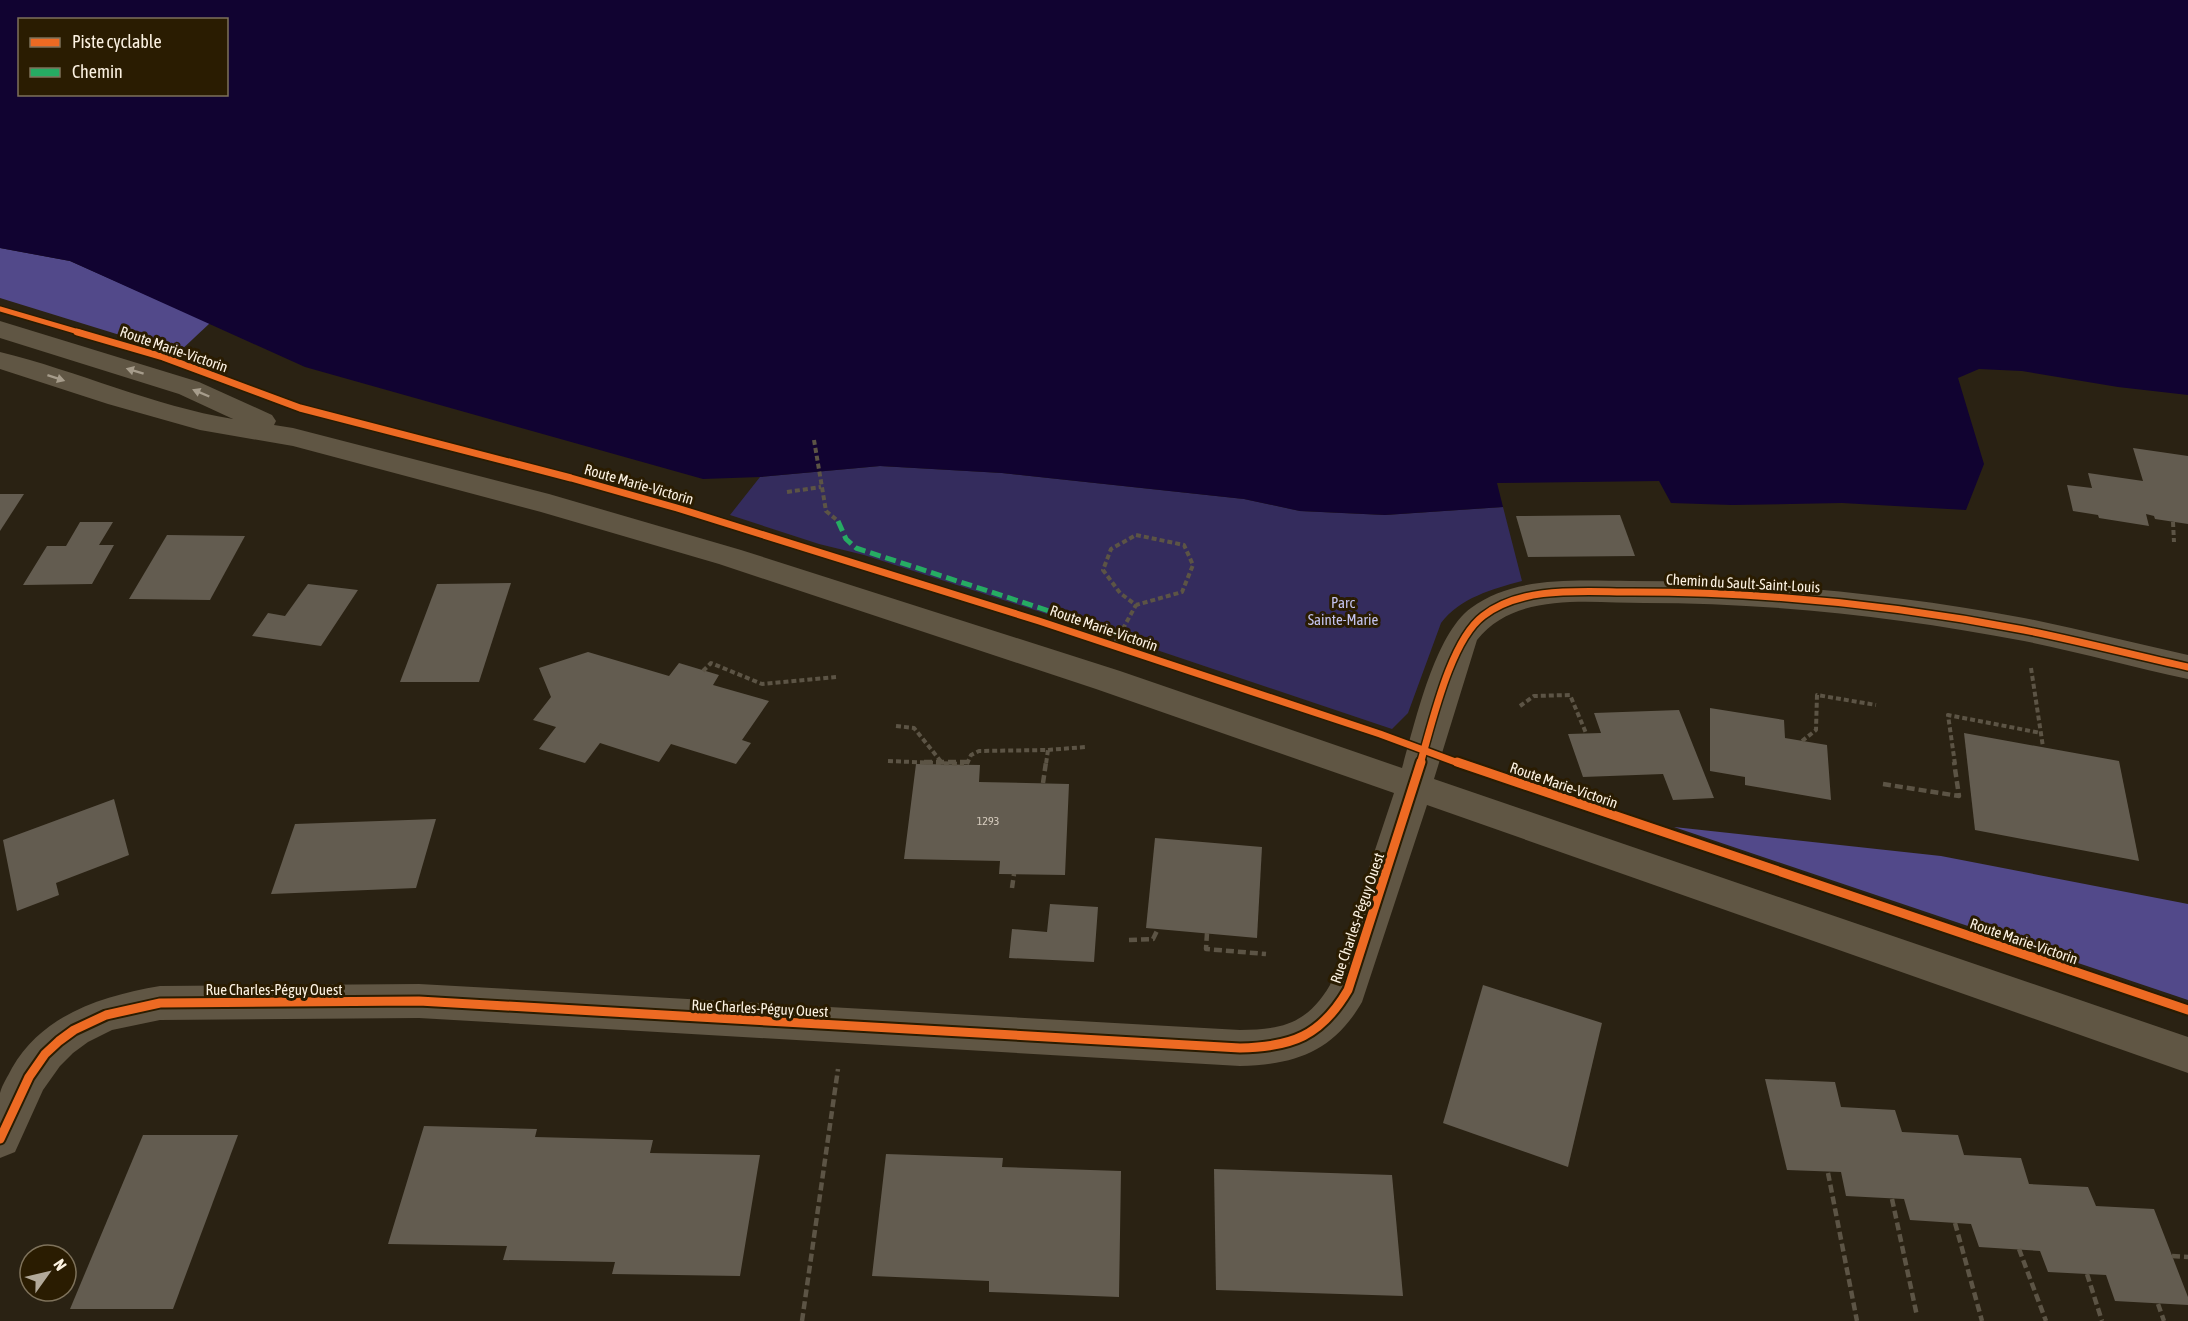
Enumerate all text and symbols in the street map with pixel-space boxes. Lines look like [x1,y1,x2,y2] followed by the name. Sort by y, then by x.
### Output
[18,18,228,96] legend
[72,31,162,52] text: Piste cyclable
[72,61,123,82] text: Chemin
[118,323,230,375] street label: Route Marie-Victorin
[126,366,144,375] one-way arrow
[47,374,65,383] one-way arrow
[192,388,210,398] one-way arrow
[582,460,696,508] street label: Route Marie-Victorin
[1666,570,1820,596] street label: Chemin du Sault-Saint-Louis
[1308,594,1378,628] park label: Parc Sainte-Marie
[1048,602,1160,654] street label: Route Marie-Victorin
[1508,759,1620,811] street label: Route Marie-Victorin
[977,814,999,828] house number: 1293
[1327,850,1387,986] street label: Rue Charles-Péguy Ouest
[1968,915,2080,967] street label: Route Marie-Victorin
[205,981,343,998] street label: Rue Charles-Péguy Ouest
[691,996,829,1020] street label: Rue Charles-Péguy Ouest
[18,1243,78,1303] north arrow
[50,1256,71,1274] text: N

